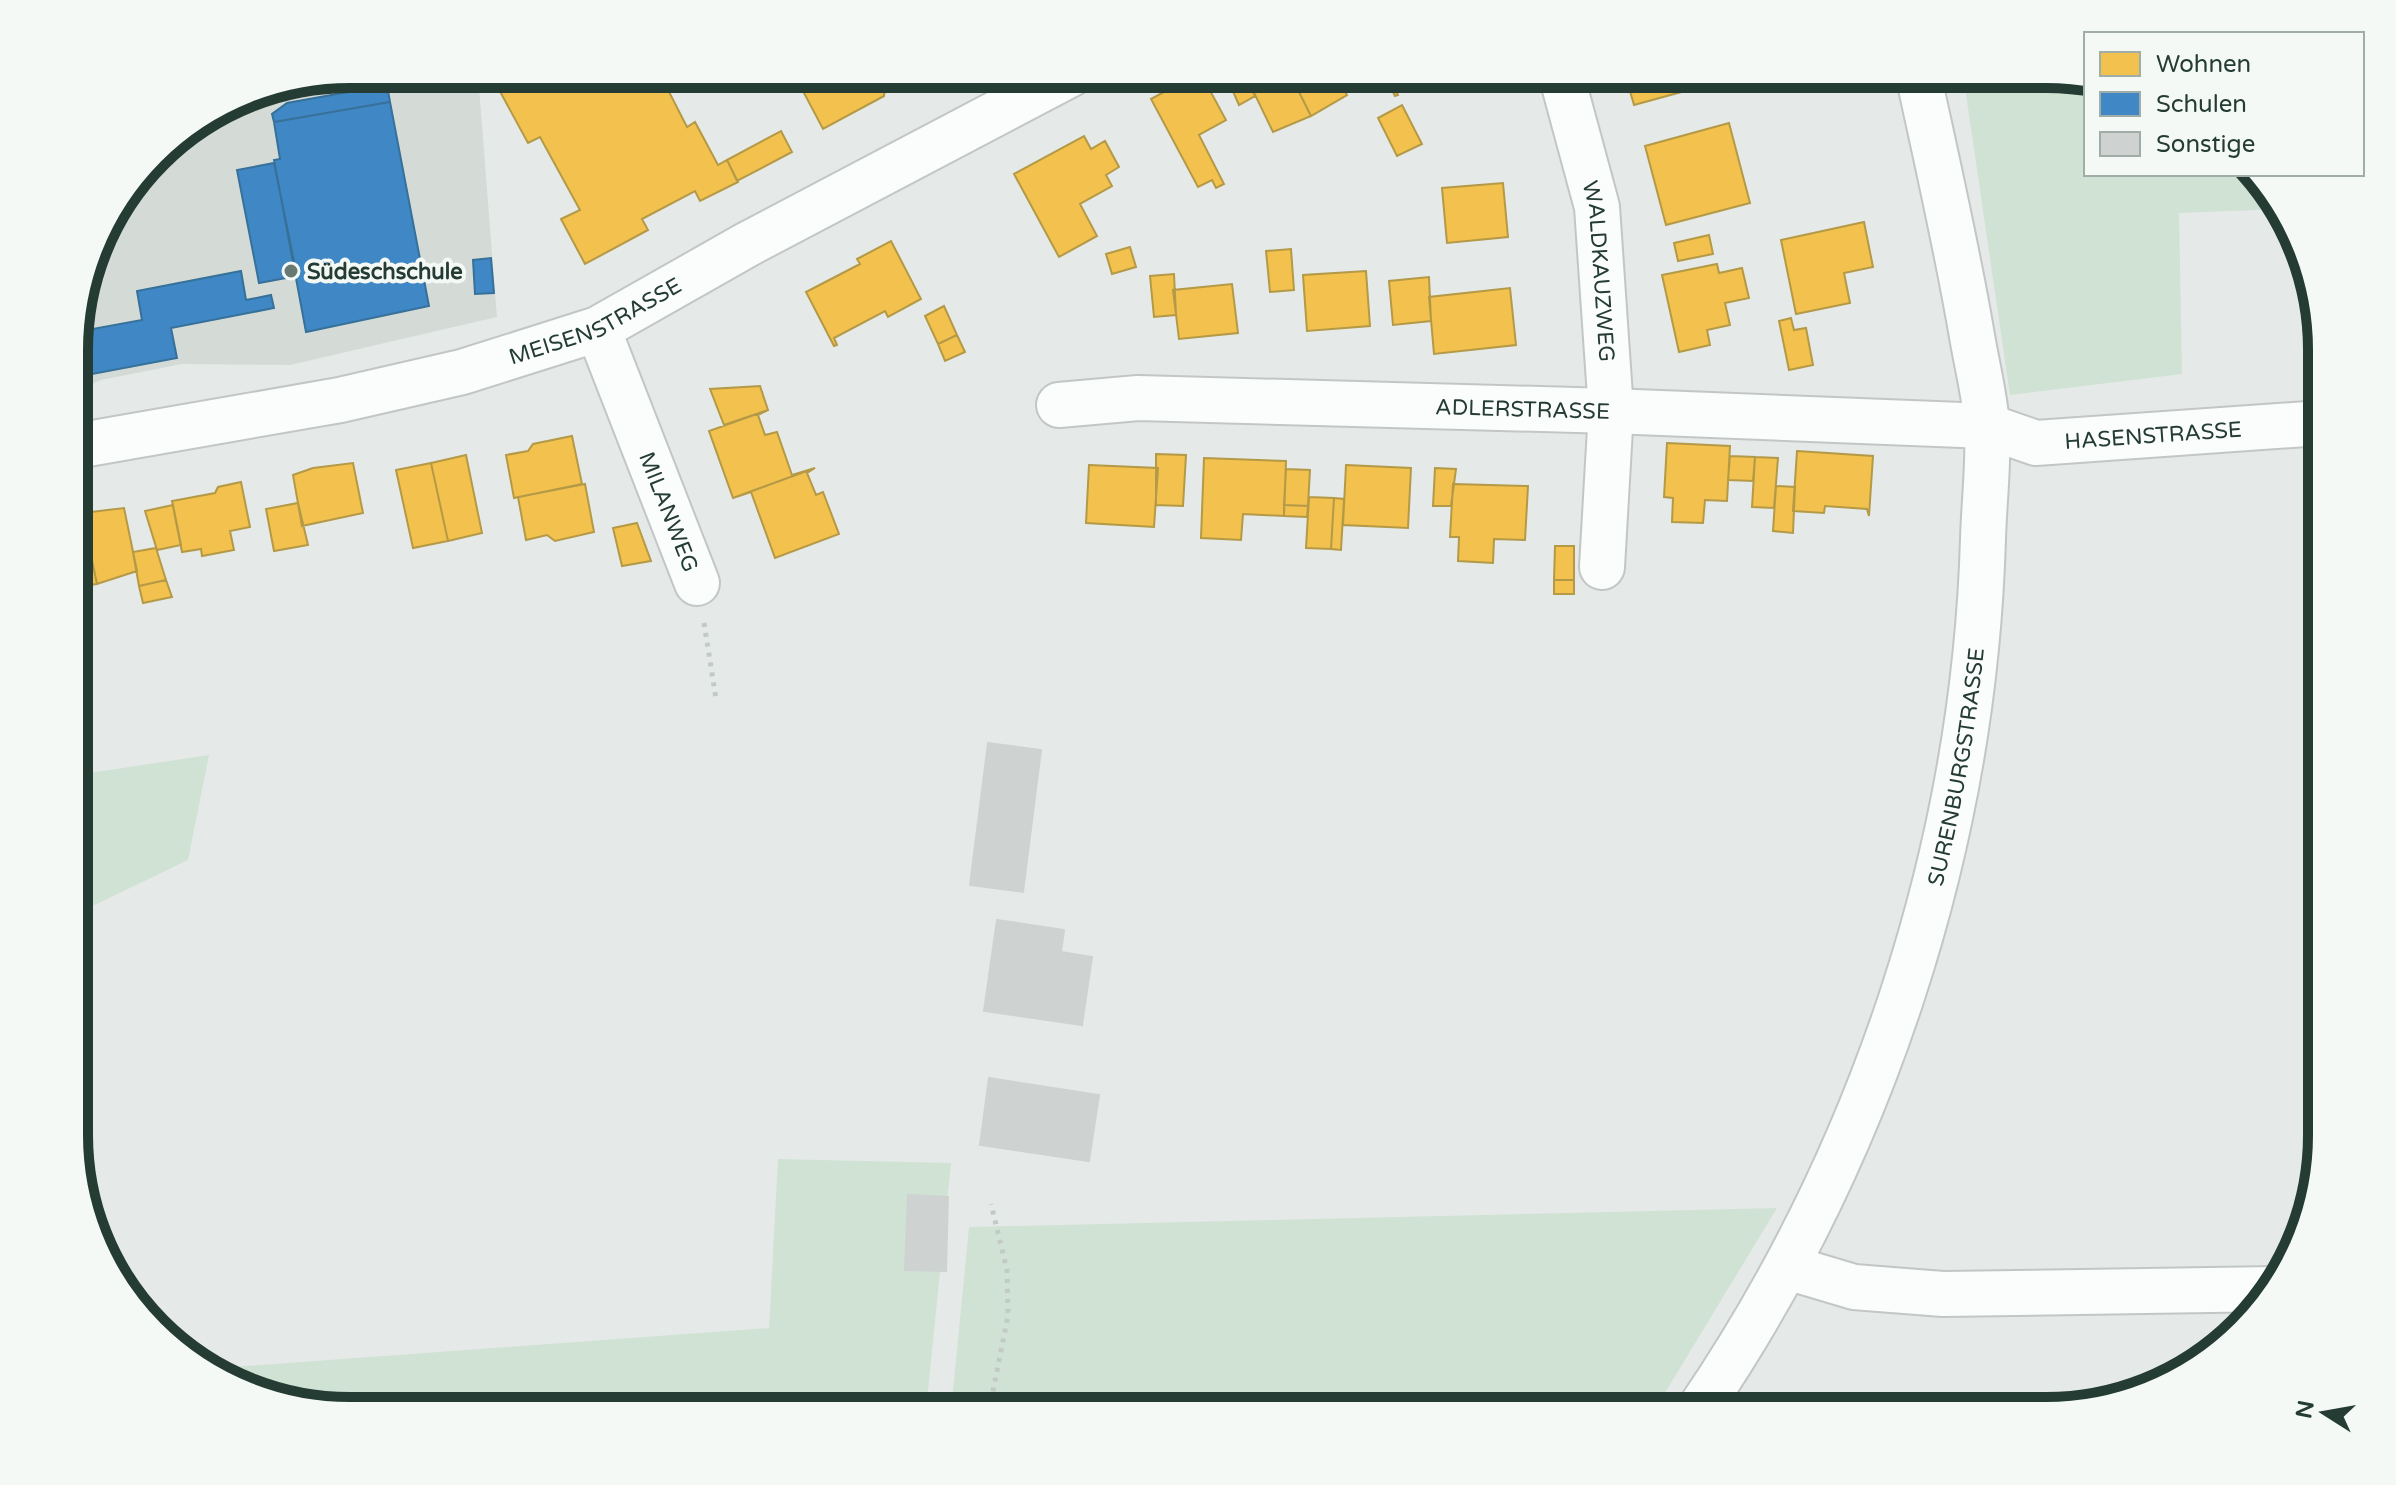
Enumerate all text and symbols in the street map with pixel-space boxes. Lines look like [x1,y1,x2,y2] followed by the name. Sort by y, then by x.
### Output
[2084,32,2364,176] legend
[2156,50,2251,79] text: Wohnen
[2156,90,2247,119] text: Schulen
[2156,130,2255,159] text: Sonstige
[1577,178,1620,363] street label: WALDKAUZWEG
[307,259,463,285] place label: Südeschschule
[282,262,300,280] marker: Südeschschule
[506,273,686,370] street label: MEISENSTRASSE
[1435,394,1610,425] street label: ADLERSTRASSE
[2064,417,2243,455] street label: HASENSTRASSE
[633,448,703,576] street label: MILANWEG
[1923,646,1990,889] street label: SURENBURGSTRASSE
[2284,1373,2364,1453] north arrow
[2291,1398,2320,1421] text: N

